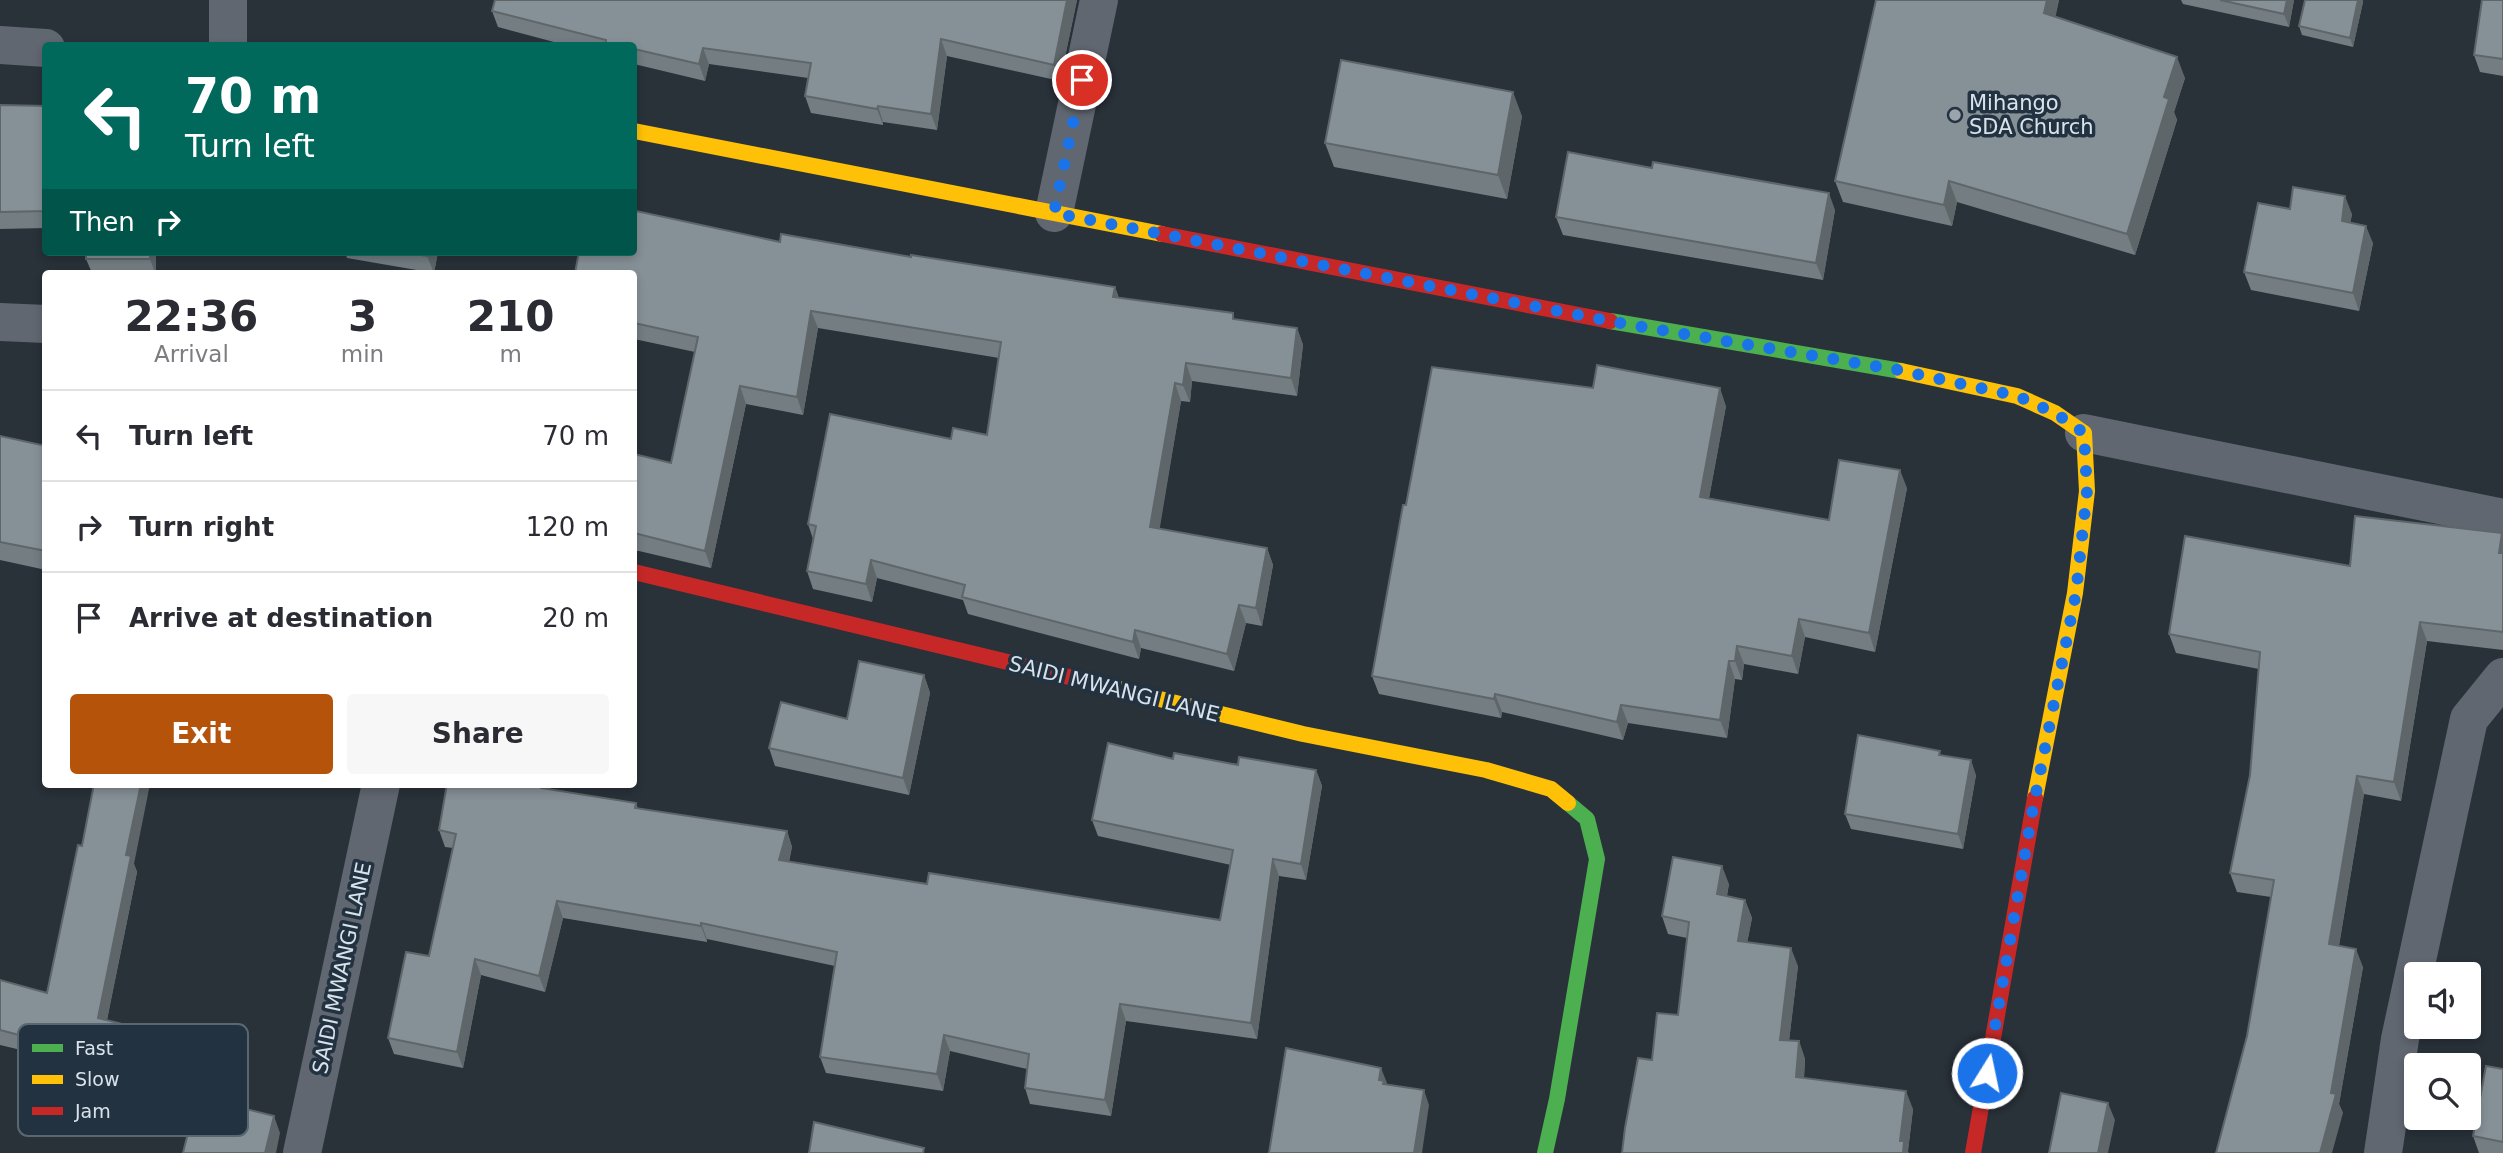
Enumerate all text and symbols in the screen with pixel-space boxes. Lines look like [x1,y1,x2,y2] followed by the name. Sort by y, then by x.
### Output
[1052,50,1112,110] pin
[1063,61,1101,99] icon: arrive
[185,68,321,125] text: 70 m
[70,70,161,161] icon: left
[1969,91,2093,139] place label: Mihango SDA Church
[1947,107,1963,123] marker: Mihango SDA Church
[185,127,315,165] text: Turn left
[149,203,187,241] icon: right
[70,207,135,237] text: Then
[125,292,258,341] text: 22:36
[348,292,377,341] text: 3
[467,292,554,341] text: 210
[154,341,229,367] text: Arrival
[341,341,384,367] text: min
[499,341,522,367] text: m
[70,417,108,455] icon: left
[129,421,253,451] text: Turn left
[542,421,609,451] text: 70 m
[70,508,108,546] icon: right
[129,512,274,542] text: Turn right
[526,512,609,542] text: 120 m
[70,599,108,637] icon: arrive
[129,603,433,633] text: Arrive at destination
[542,603,609,633] text: 20 m
[1006,651,1222,727] street label: SAIDI MWANGI LANE
[70,694,333,774] button: Exit
[347,694,609,774] button: Share
[308,860,376,1076] street label: SAIDI MWANGI LANE
[2404,962,2481,1130] map controls
[2404,962,2481,1039] button: sound
[18,1024,248,1136] legend
[1950,1036,2024,1110] position arrow
[75,1037,113,1059] text: Fast
[2404,1053,2481,1130] button: search
[75,1068,120,1090] text: Slow
[74,1100,111,1122] text: Jam

